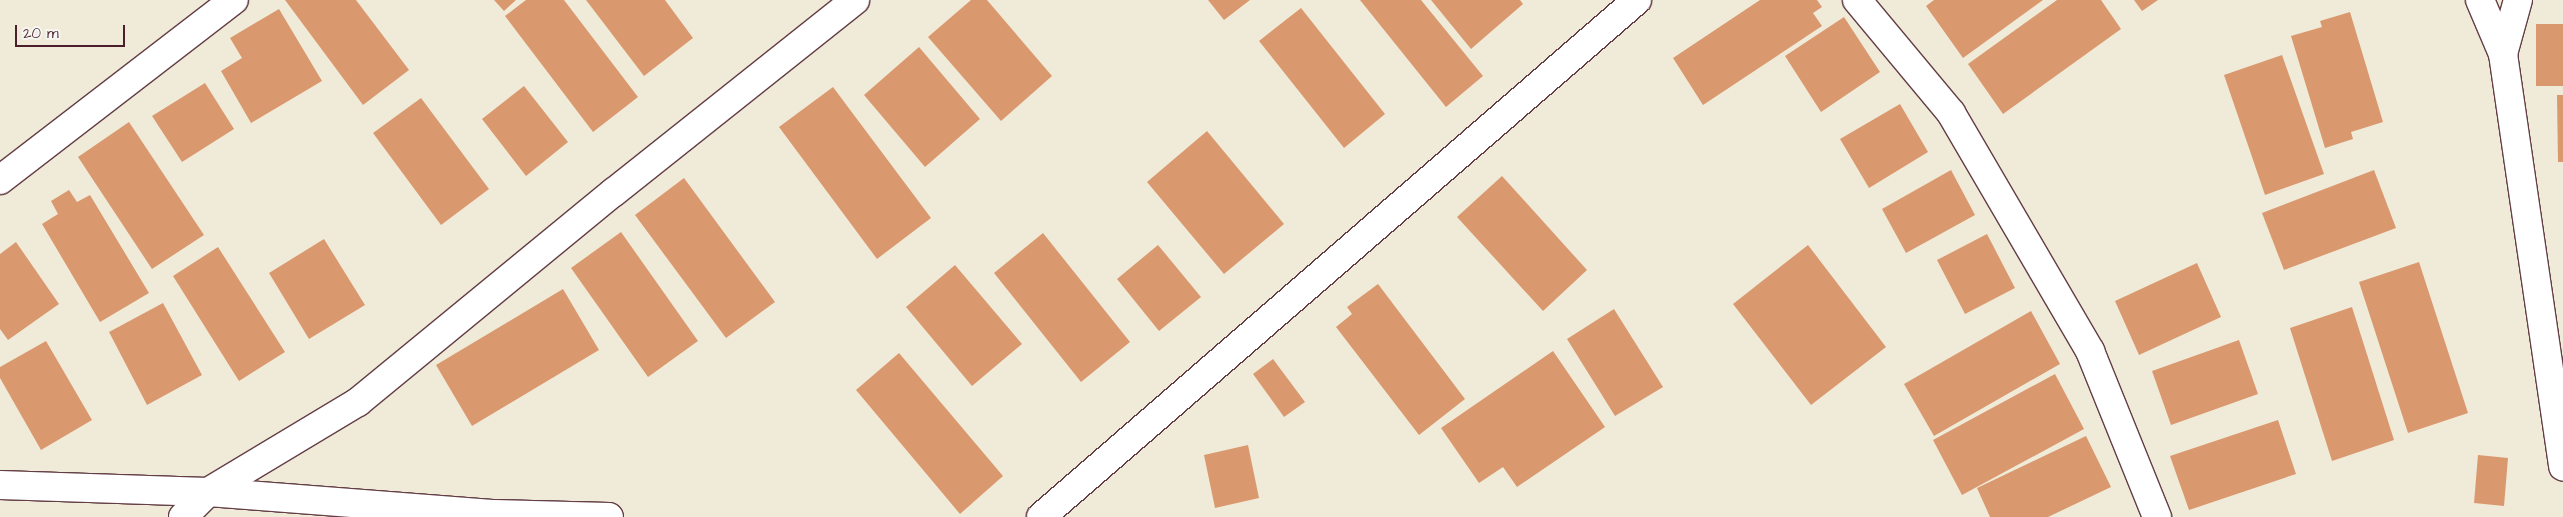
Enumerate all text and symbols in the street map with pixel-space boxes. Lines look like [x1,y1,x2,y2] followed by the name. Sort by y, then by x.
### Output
[18,15,128,47] scale bar
[23,23,59,44] text: 20 m

